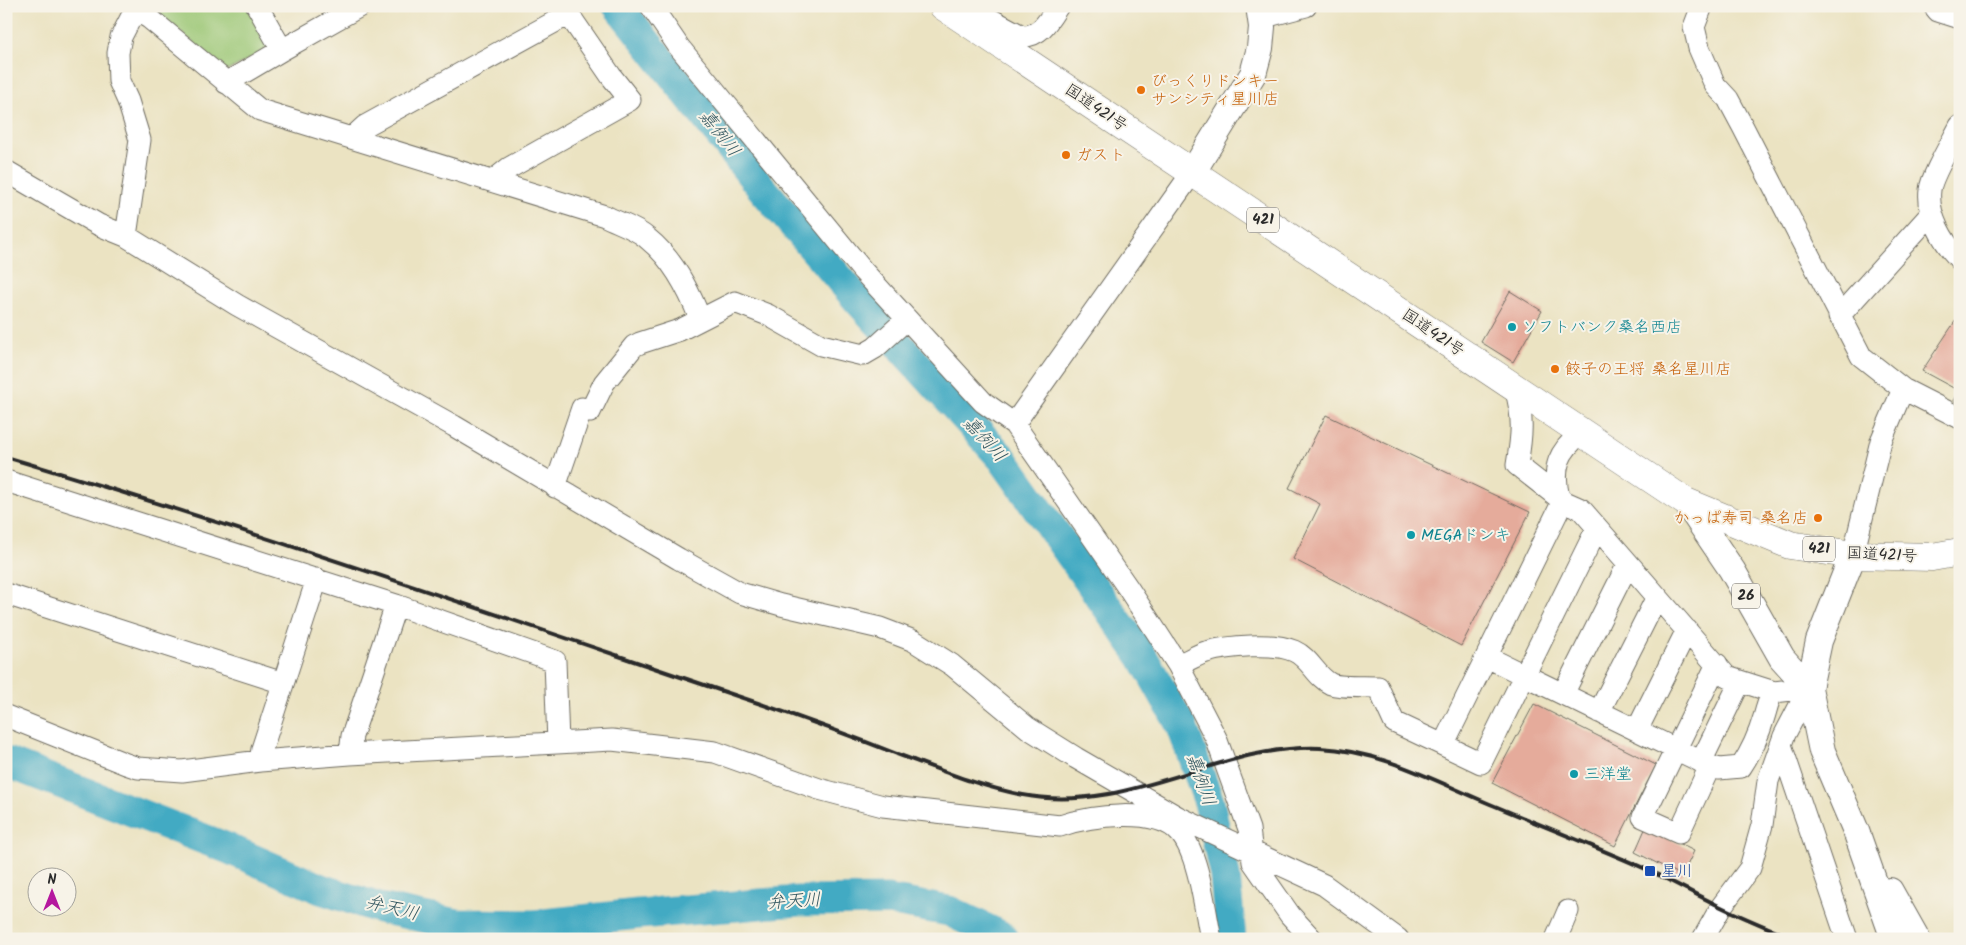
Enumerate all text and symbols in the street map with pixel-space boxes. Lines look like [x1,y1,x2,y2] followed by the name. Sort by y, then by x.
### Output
[1151,69,1279,112] place label: びっくりドンキー サンシティ星川店
[1060,78,1132,138] street label: 国道421号
[1135,84,1147,96] marker: びっくりドンキー サンシティ星川店
[691,104,747,164] water label: 嘉例川
[1076,143,1126,168] place label: ガスト
[1060,149,1072,161] marker: ガスト
[1247,208,1279,232] road number: 421
[1397,303,1469,363] street label: 国道421号
[1522,315,1682,340] place label: ソフトバンク桑名西店
[1506,321,1518,333] marker: ソフトバンク桑名西店
[1565,357,1731,382] place label: 餃子の王将 桑名星川店
[1549,363,1561,375] marker: 餃子の王将 桑名星川店
[955,410,1013,470] water label: 嘉例川
[1674,506,1808,531] place label: かっぱ寿司 桑名店
[1812,512,1824,524] marker: かっぱ寿司 桑名店
[1421,523,1511,548] place label: MEGAドンキ
[1405,529,1417,541] marker: MEGAドンキ
[1803,536,1835,562] road number: 421
[1846,541,1918,569] street label: 国道421号
[1732,584,1760,608] road number: 26
[1177,750,1223,810] water label: 嘉例川
[1584,762,1632,787] place label: 三洋堂
[1568,768,1580,780] marker: 三洋堂
[1661,859,1693,884] place label: 星川
[1643,864,1657,878] marker: 星川
[28,868,78,918] north arrow
[48,869,57,891] text: N
[766,886,822,918] water label: 弁天川
[362,888,422,930] water label: 弁天川

